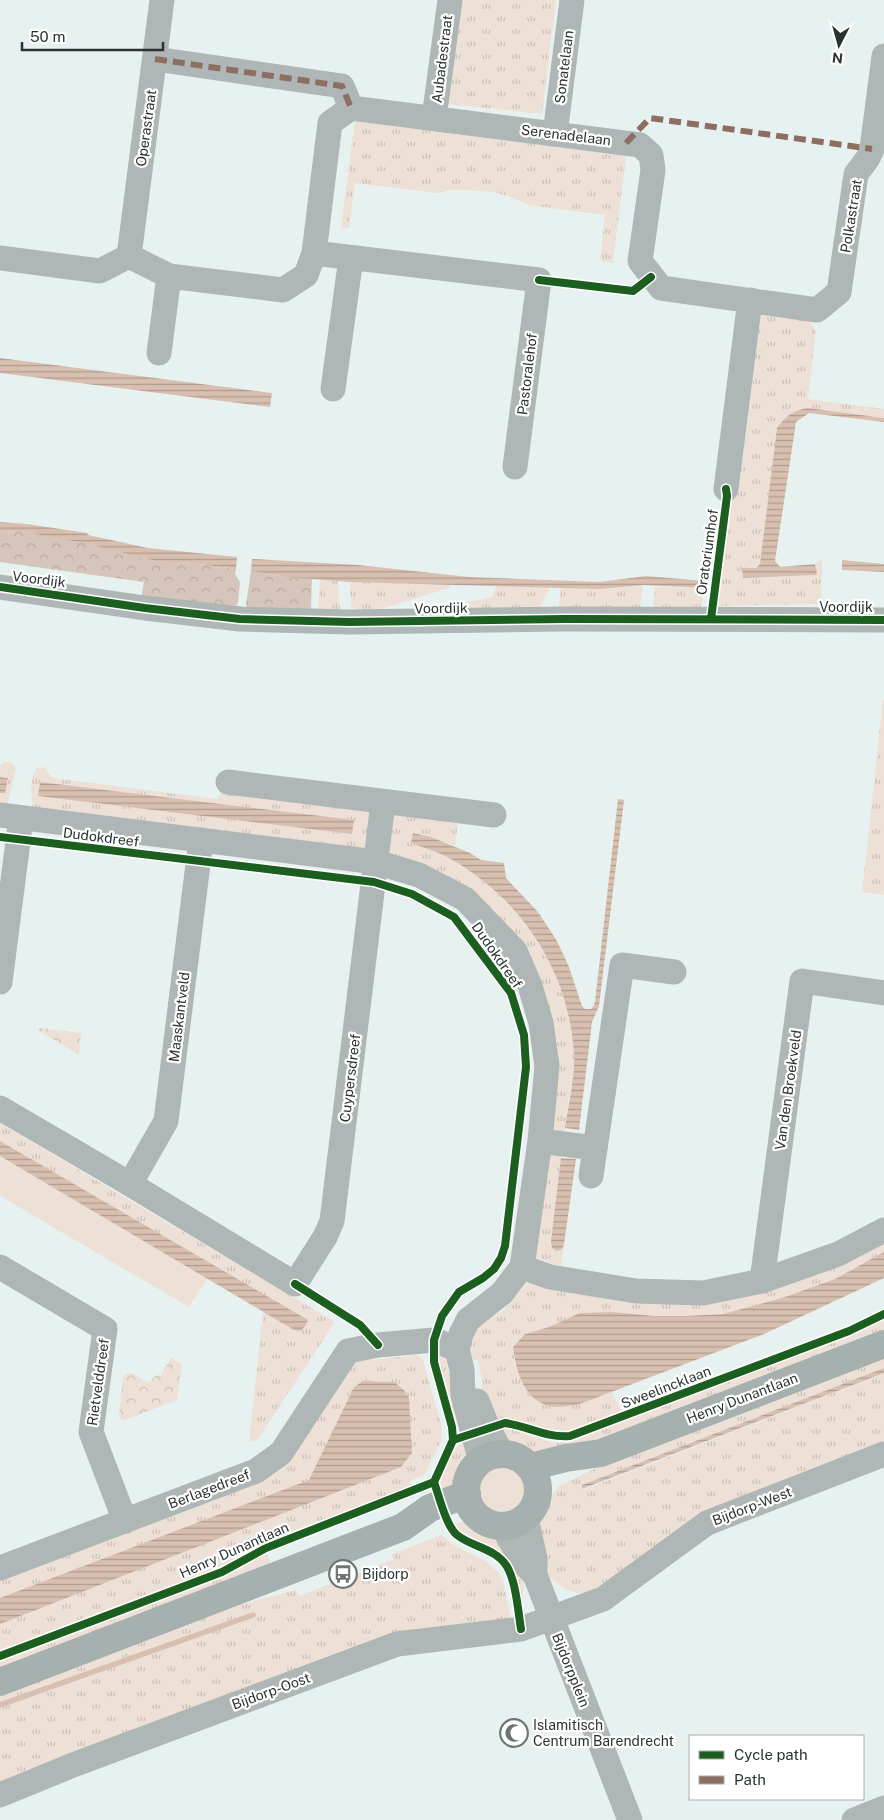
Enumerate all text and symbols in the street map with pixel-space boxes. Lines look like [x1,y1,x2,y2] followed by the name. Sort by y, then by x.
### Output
[429,14,455,104] street label: Aubadestraat
[22,20,164,52] scale bar
[814,20,864,70] north arrow
[30,28,65,45] text: 50 m
[552,29,576,105] street label: Sonatelaan
[831,49,844,66] text: N
[133,88,159,168] street label: Operastraat
[520,122,612,148] street label: Serenadelaan
[837,178,865,254] street label: Polkastraat
[514,332,540,416] street label: Pastoralehof
[693,508,721,596] street label: Oratoriumhof
[11,568,67,590] street label: Voordijk
[819,599,873,615] street label: Voordijk
[414,600,468,616] street label: Voordijk
[62,824,140,850] street label: Dudokdreef
[468,919,526,991] street label: Dudokdreef
[166,971,192,1063] street label: Maaskantveld
[772,1029,804,1151] street label: Van den Broekveld
[337,1032,363,1123] street label: Cuypersdreef
[84,1337,112,1427] street label: Rietvelddreef
[619,1363,713,1411] street label: Sweelincklaan
[684,1369,800,1427] street label: Henry Dunantlaan
[166,1466,252,1512] street label: Berlagedreef
[710,1483,794,1529] street label: Bijdorp-West
[177,1519,291,1581] street label: Henry Dunantlaan
[328,1559,358,1589] bus stop icon: Bijdorp
[362,1566,409,1582] place label: Bijdorp
[549,1631,593,1709] street label: Bijdorpplein
[230,1669,312,1713] street label: Bijdorp-Oost
[533,1717,674,1749] place label: Islamitisch Centrum Barendrecht
[499,1718,529,1748] mosque icon: Islamitisch Centrum Barendrecht
[689,1735,864,1800] legend
[734,1746,808,1763] text: Cycle path
[734,1771,766,1788] text: Path

